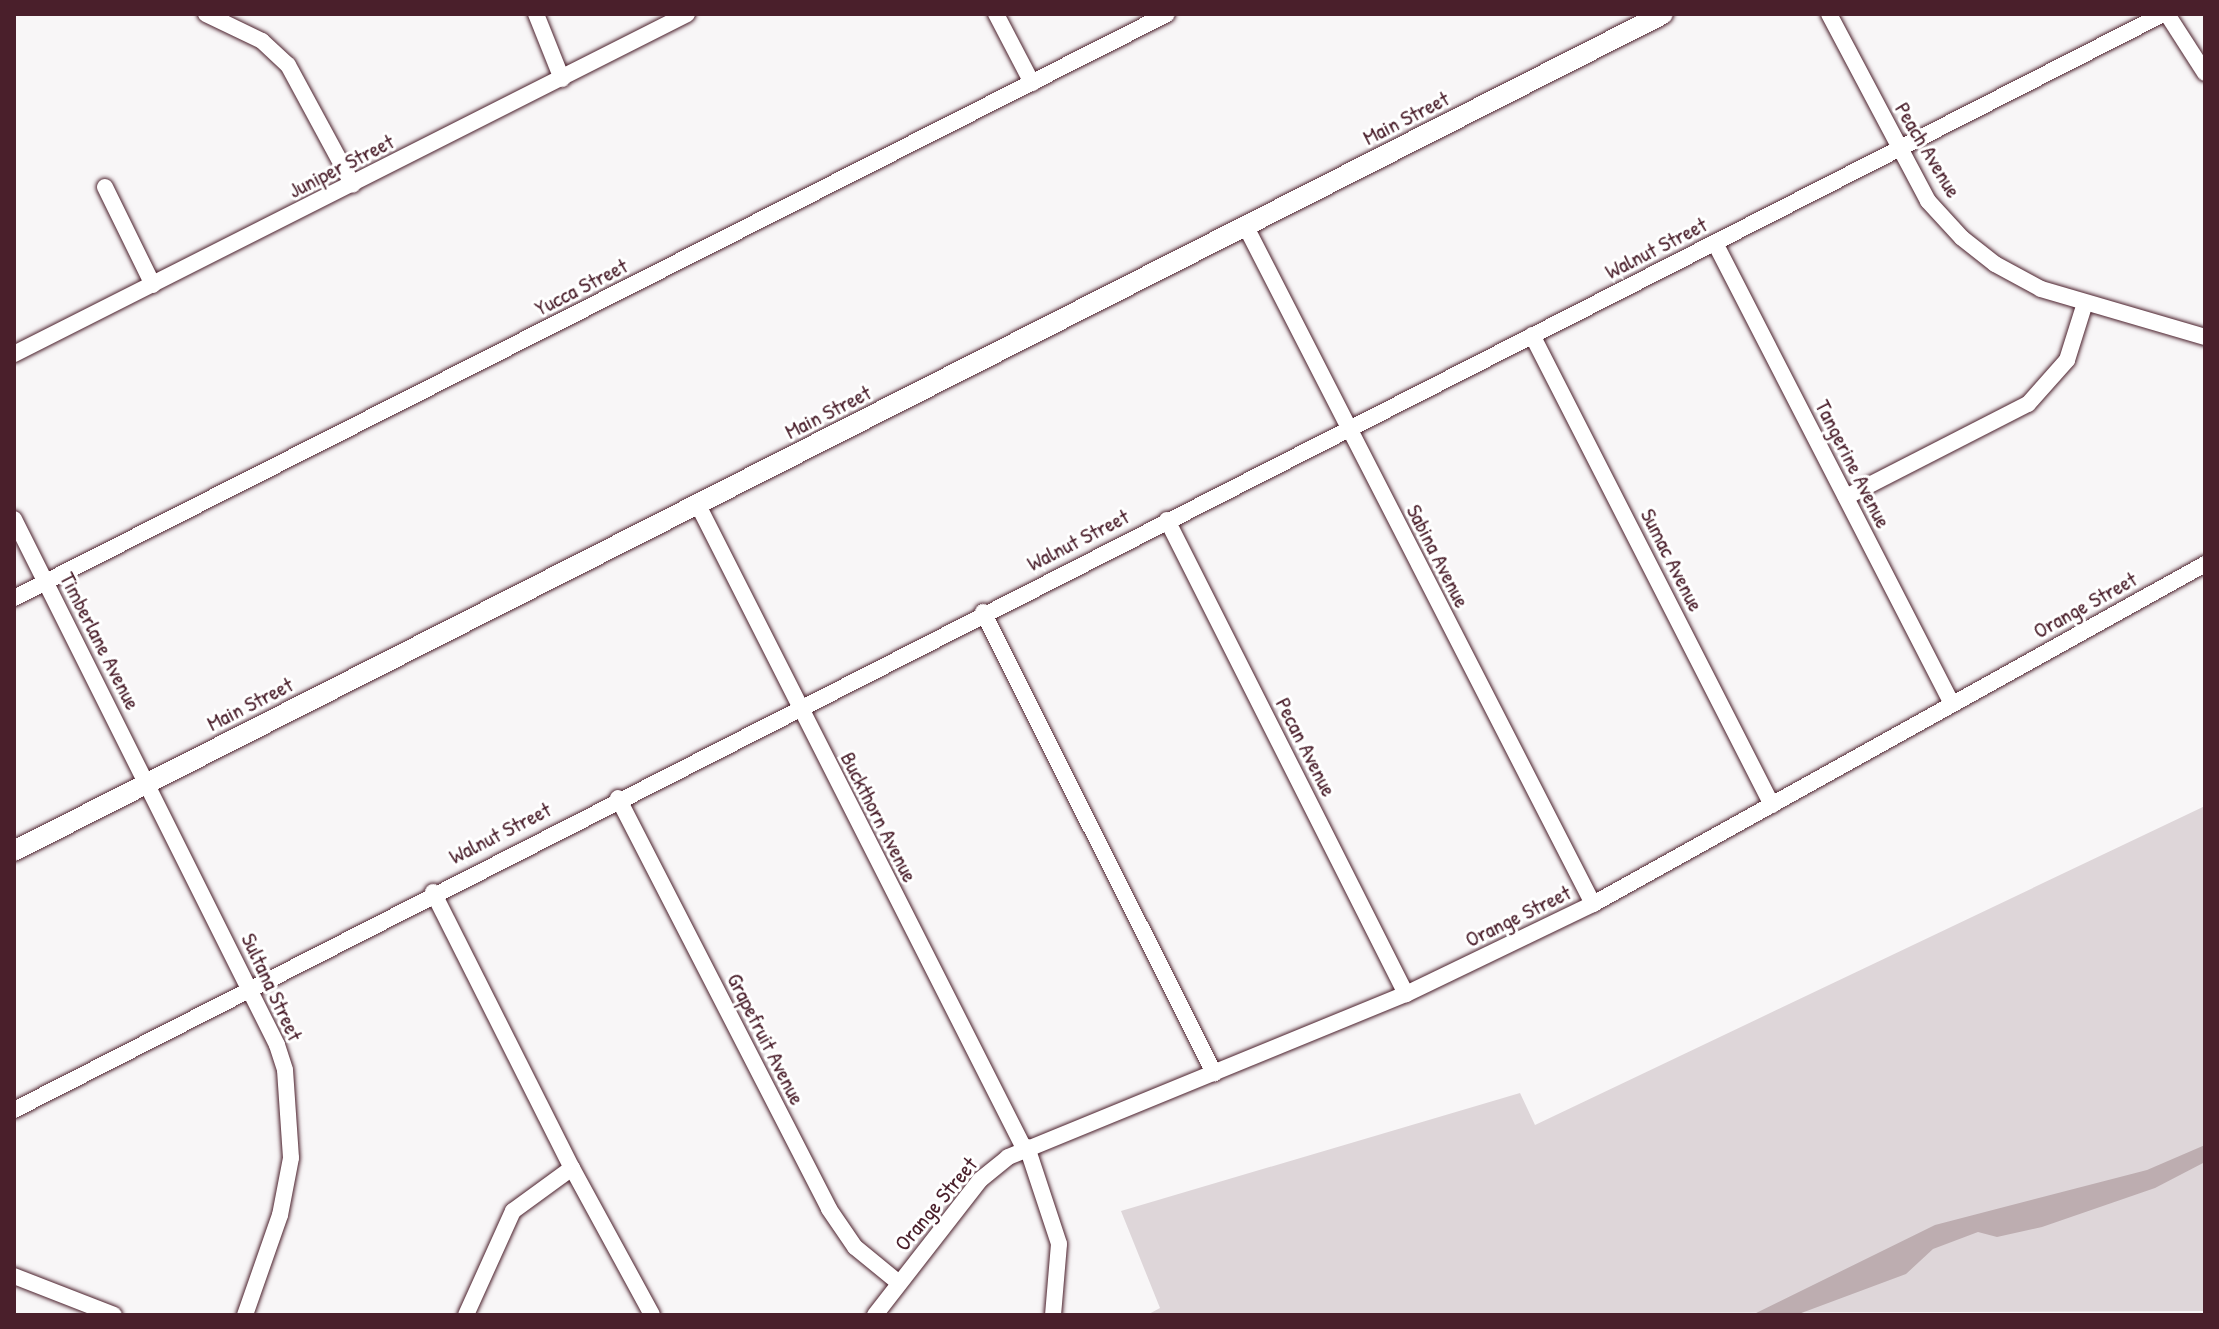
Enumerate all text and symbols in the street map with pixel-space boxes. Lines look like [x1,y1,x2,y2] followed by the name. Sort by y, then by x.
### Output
[1359,85,1453,151] street label: Main Street
[1889,98,1967,202] street label: Peach Avenue
[284,128,398,204] street label: Juniper Street
[1601,211,1711,285] street label: Walnut Street
[530,252,632,322] street label: Yucca Street
[781,379,875,445] street label: Main Street
[1809,395,1897,533] street label: Tangerine Avenue
[1401,500,1475,612] street label: Sabina Avenue
[1023,503,1133,577] street label: Walnut Street
[1635,504,1709,616] street label: Sumac Avenue
[2029,566,2141,644] street label: Orange Street
[54,568,146,714] street label: Timberlane Avenue
[203,671,297,737] street label: Main Street
[1270,693,1342,801] street label: Pecan Avenue
[835,747,923,887] street label: Buckthorn Avenue
[445,796,555,870] street label: Walnut Street
[1461,879,1575,953] street label: Orange Street
[236,929,308,1045] street label: Sultana Street
[721,969,811,1109] street label: Grapefruit Avenue
[889,1152,983,1256] street label: Orange Street

